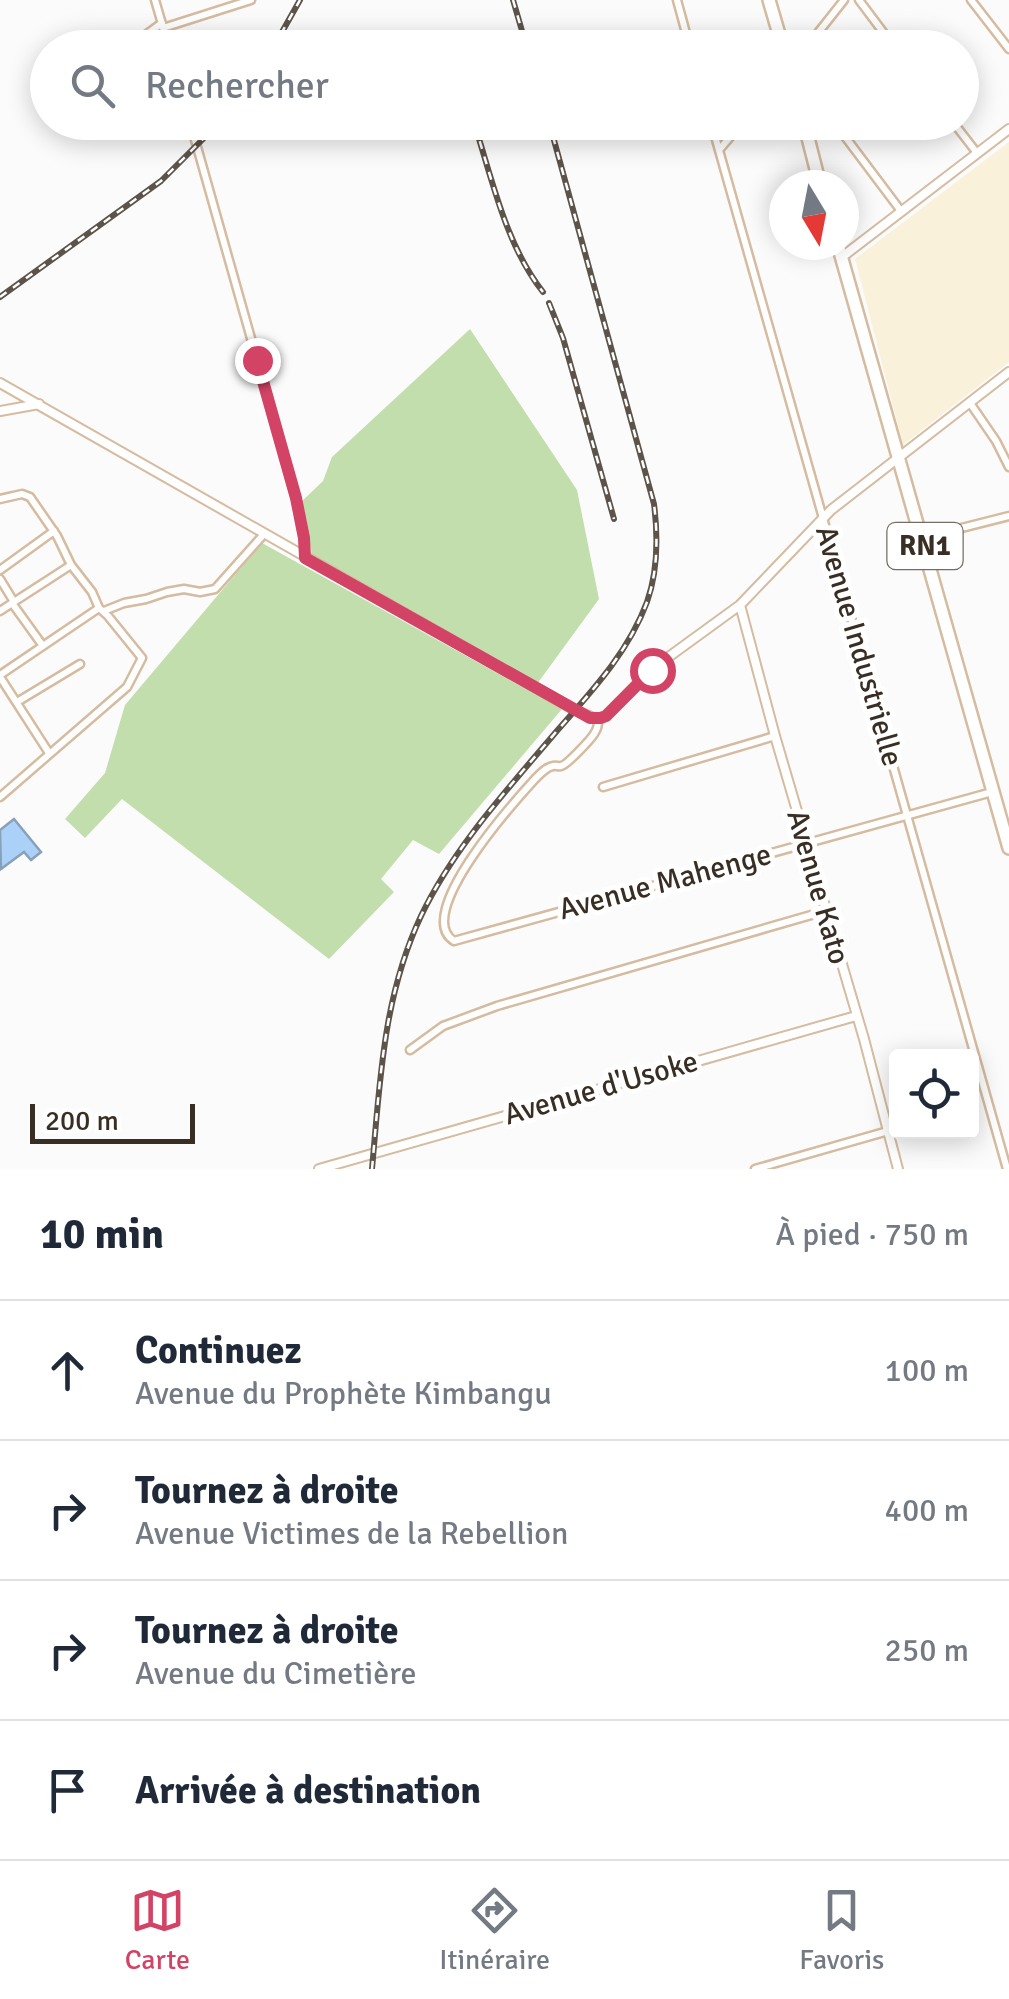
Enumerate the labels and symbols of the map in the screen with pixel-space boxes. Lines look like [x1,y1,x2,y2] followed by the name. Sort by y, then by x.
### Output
[769,170,859,260] north arrow
[235,338,281,384] route end
[807,522,911,770] street label: Avenue Industrielle
[888,523,962,569] road number: RN1
[630,648,676,694] route start
[778,805,858,969] street label: Avenue Kato
[555,836,775,928] street label: Avenue Mahenge
[500,1043,702,1133] street label: Avenue d'Usoke
[30,1099,195,1144] scale bar

